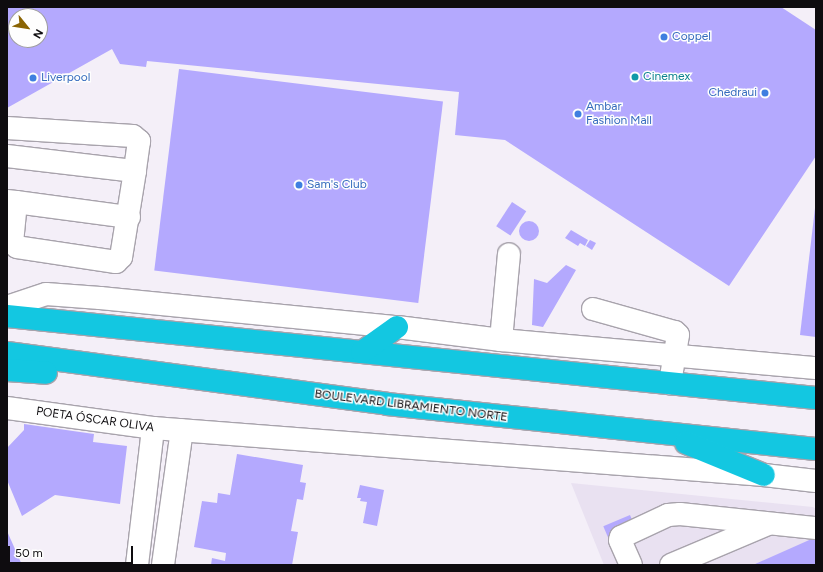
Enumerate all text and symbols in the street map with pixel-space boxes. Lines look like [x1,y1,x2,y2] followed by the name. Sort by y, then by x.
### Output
[8,8,48,48] north arrow
[30,27,46,41] text: N
[672,30,711,44] place label: Coppel
[659,32,669,42] marker: Coppel
[643,70,690,84] place label: Cinemex
[41,71,90,85] place label: Liverpool
[630,72,640,82] marker: Cinemex
[28,73,38,83] marker: Liverpool
[708,86,757,100] place label: Chedraui
[760,88,770,98] marker: Chedraui
[586,100,652,128] place label: Ambar Fashion Mall
[573,109,583,119] marker: Ambar Fashion Mall
[307,178,367,192] place label: Sam's Club
[294,180,304,190] marker: Sam's Club
[314,387,508,425] street label: BOULEVARD LIBRAMIENTO NORTE
[35,405,155,435] street label: POETA ÓSCAR OLIVA
[10,538,135,564] scale bar
[15,546,43,560] text: 50 m

